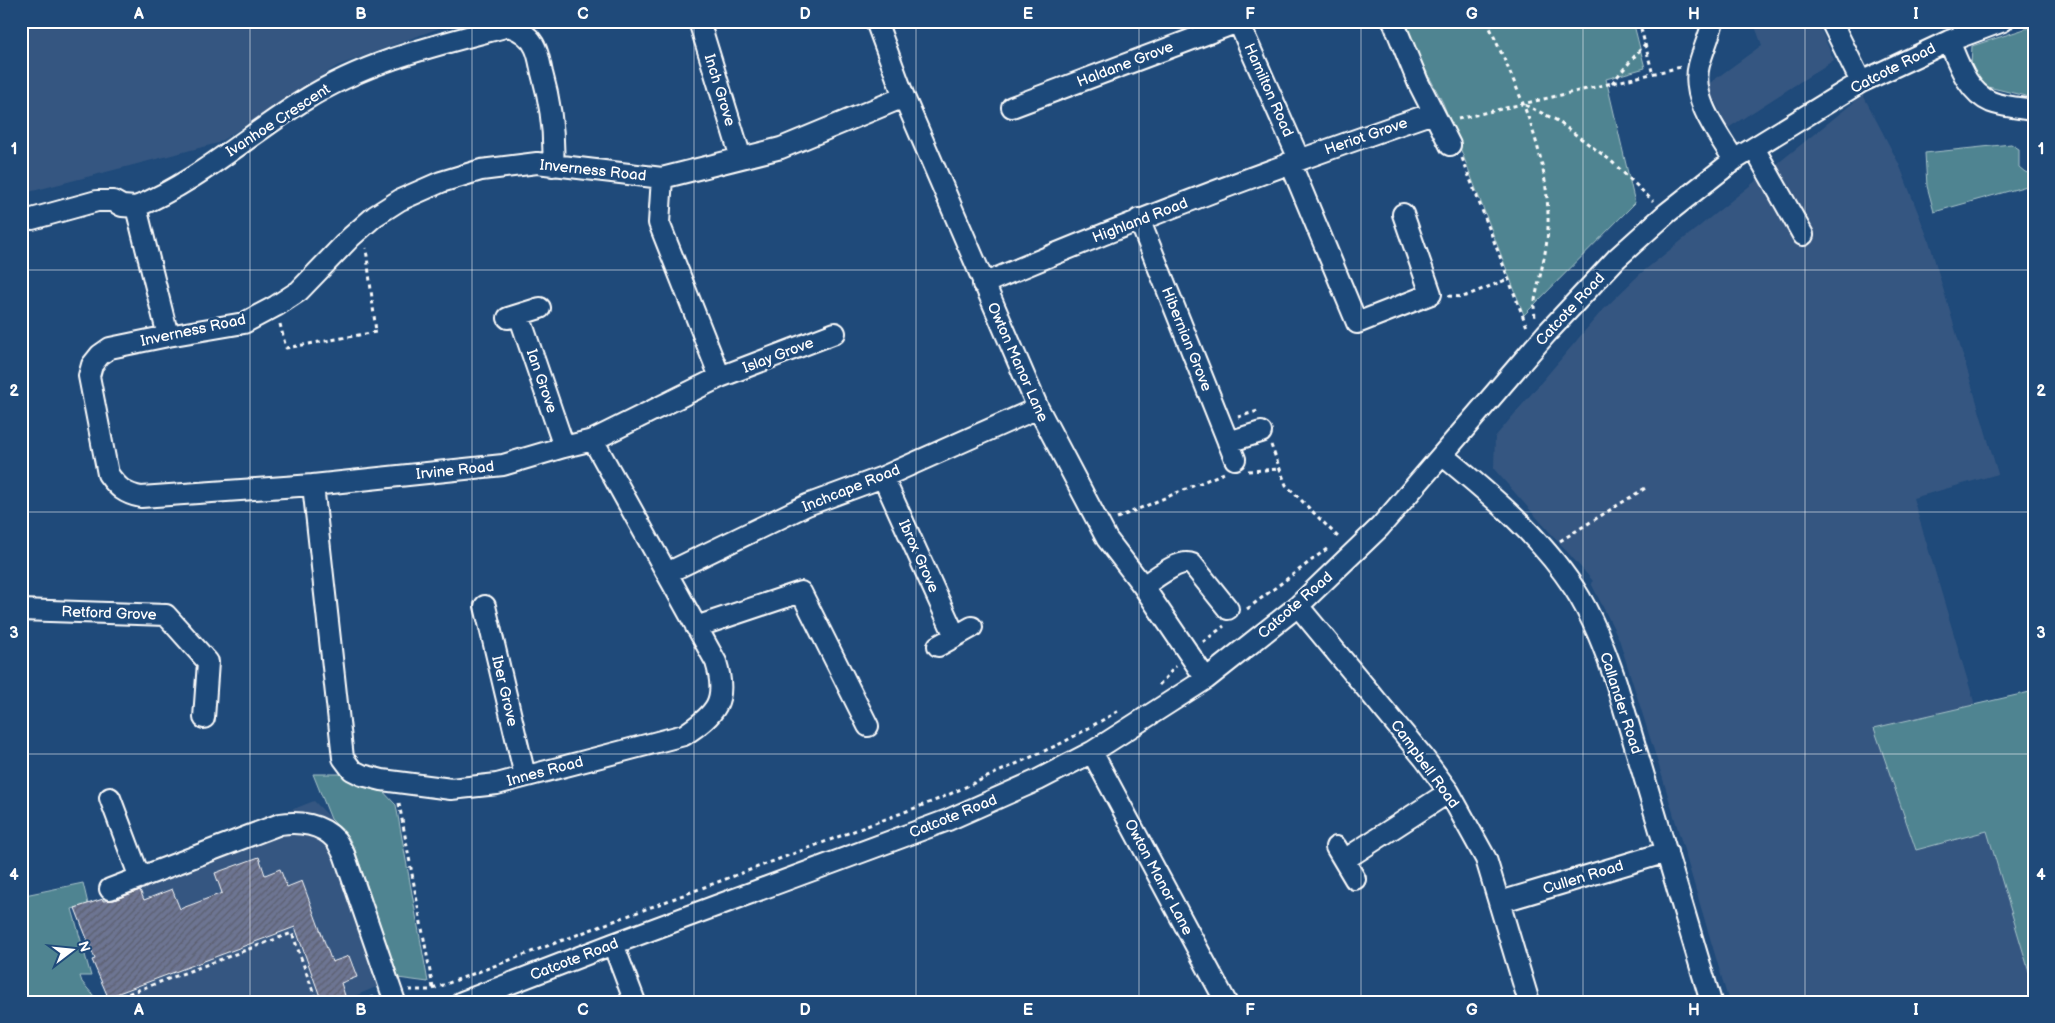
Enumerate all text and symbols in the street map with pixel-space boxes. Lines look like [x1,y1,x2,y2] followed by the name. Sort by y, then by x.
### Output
[133,5,144,24] text: A
[355,5,367,24] text: B
[577,5,589,24] text: C
[799,5,811,24] text: D
[1023,5,1033,24] text: E
[1245,5,1255,24] text: F
[1466,5,1478,24] text: G
[1688,5,1700,24] text: H
[1913,5,1919,24] text: I
[1074,37,1176,92] street label: Haldane Grove
[1847,39,1939,98] street label: Catcote Road
[1239,41,1298,140] street label: Hamilton Road
[700,52,739,128] street label: Inch Grove
[223,79,334,161] street label: Ivanhoe Crescent
[1322,113,1410,160] street label: Heriot Grove
[11,140,17,159] text: 1
[2038,140,2044,159] text: 1
[539,155,647,186] street label: Inverness Road
[1090,194,1191,247] street label: Highland Road
[1532,269,1609,350] street label: Catcote Road
[1157,284,1216,394] street label: Hibernian Grove
[983,300,1052,425] street label: Owton Manor Lane
[139,310,247,351] street label: Inverness Road
[740,333,816,378] street label: Islay Grove
[522,347,561,416] street label: Ian Grove
[9,382,19,401] text: 2
[2036,382,2046,401] text: 2
[415,457,495,484] street label: Irvine Road
[800,460,903,517] street label: Inchcape Road
[894,517,943,596] street label: Ibrox Grove
[1254,568,1337,643] street label: Catcote Road
[61,602,157,625] street label: Retford Grove
[9,624,19,643] text: 3
[2036,624,2046,643] text: 3
[1595,650,1646,756] street label: Callander Road
[487,654,522,729] street label: Iber Grove
[1386,716,1463,812] street label: Campbell Road
[505,752,585,791] street label: Innes Road
[907,790,1000,843] street label: Catcote Road
[1120,816,1197,939] street label: Owton Manor Lane
[1541,856,1626,899] street label: Cullen Road
[9,866,19,885] text: 4
[2036,866,2046,885] text: 4
[48,926,98,976] north arrow
[527,934,621,985] street label: Catcote Road
[74,939,94,954] text: N
[133,1001,144,1020] text: A
[355,1001,367,1020] text: B
[577,1001,589,1020] text: C
[799,1001,811,1020] text: D
[1023,1001,1033,1020] text: E
[1245,1001,1255,1020] text: F
[1466,1001,1478,1020] text: G
[1688,1001,1700,1020] text: H
[1913,1001,1919,1020] text: I

